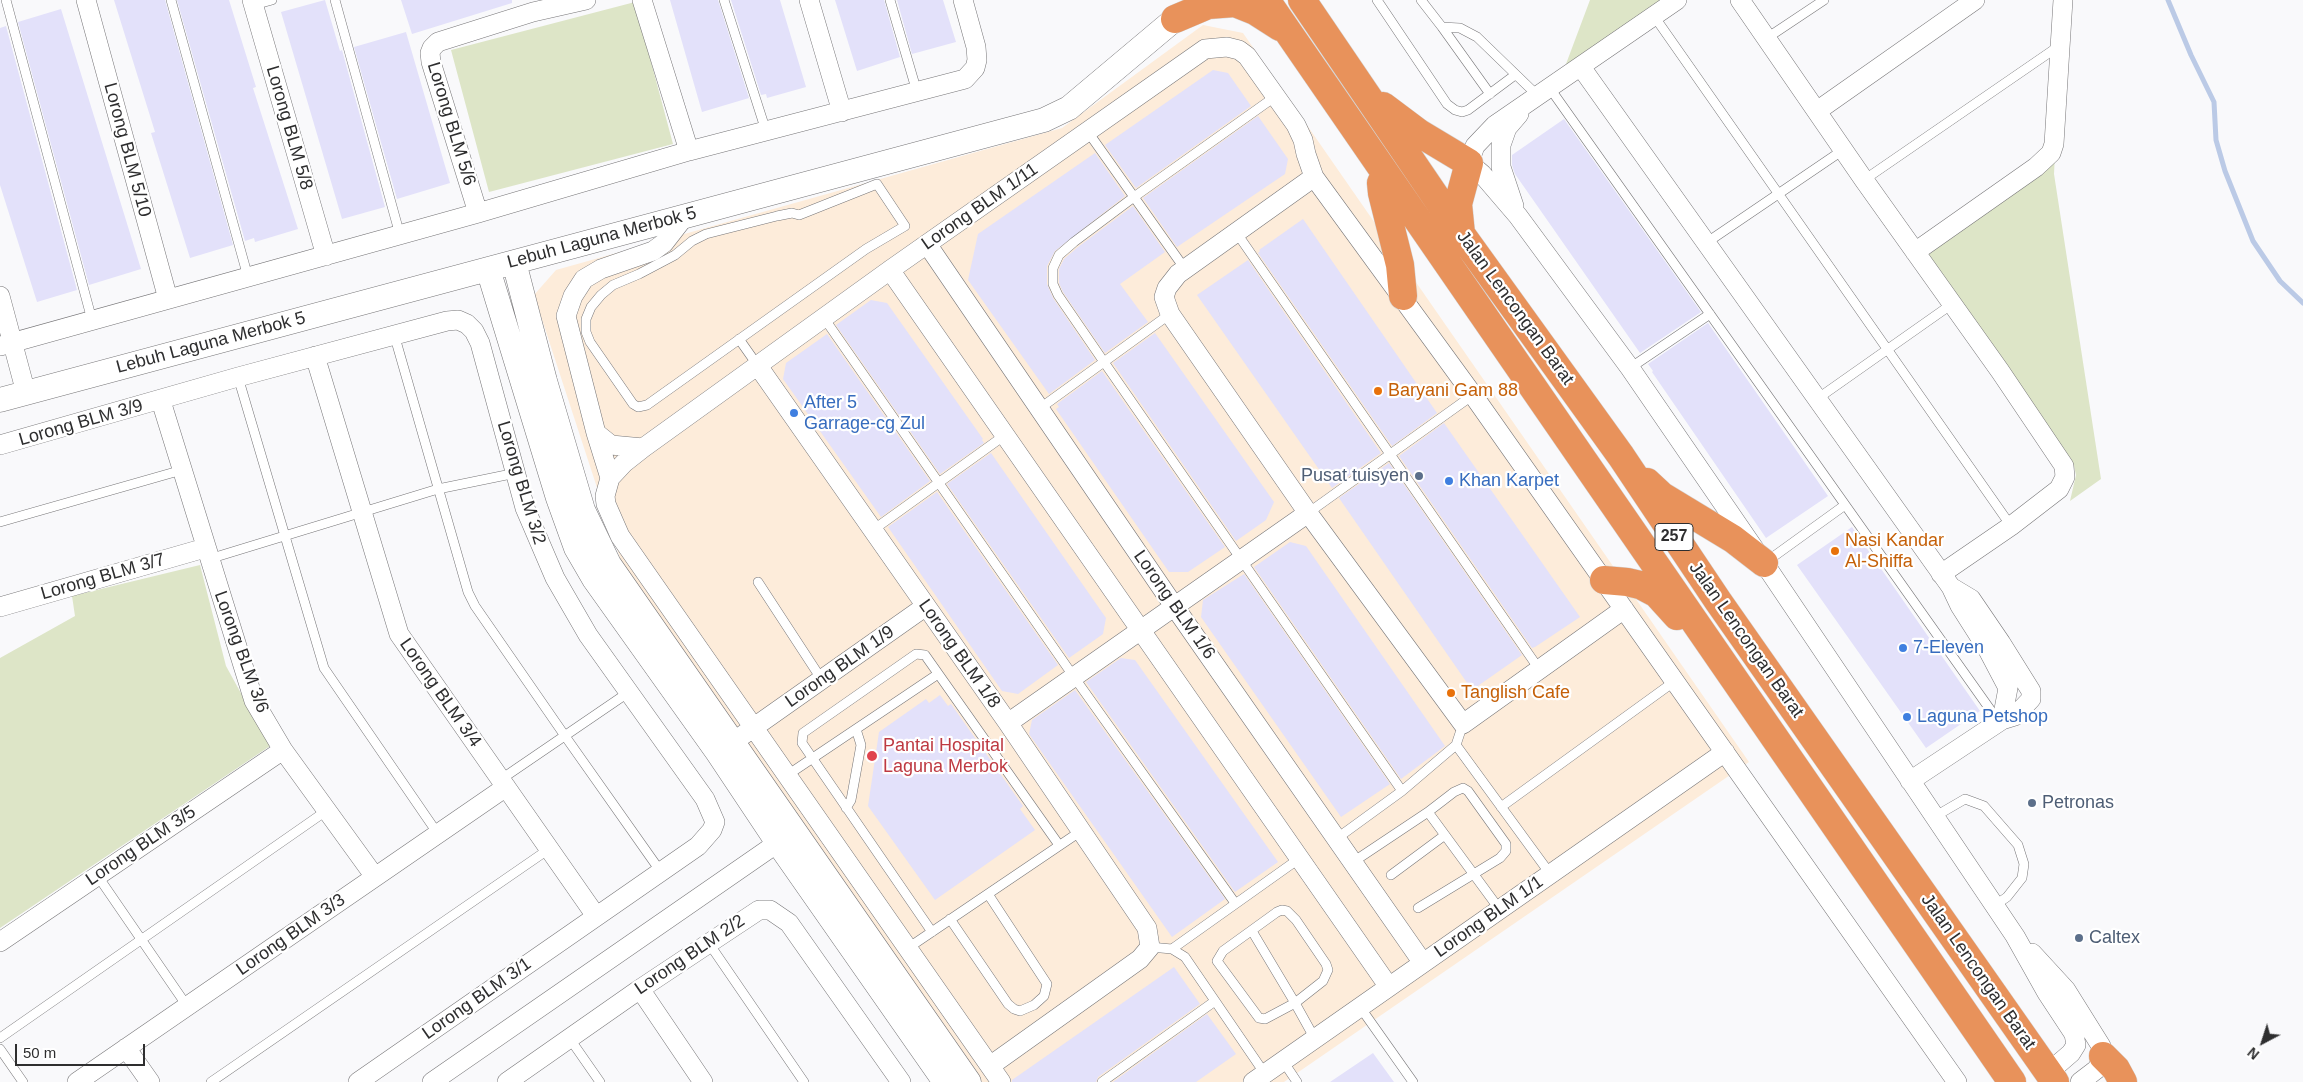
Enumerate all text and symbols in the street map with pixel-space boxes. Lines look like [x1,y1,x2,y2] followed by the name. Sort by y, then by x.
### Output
[422,60,480,188] street label: Lorong BLM 5/6
[261,63,317,193] street label: Lorong BLM 5/8
[99,81,155,219] street label: Lorong BLM 5/10
[918,159,1042,255] street label: Lorong BLM 1/11
[505,202,699,274] street label: Lebuh Laguna Merbok 5
[1452,227,1578,389] street label: Jalan Lencongan Barat
[114,307,308,379] street label: Lebuh Laguna Merbok 5
[1388,380,1518,402] place label: Baryani Gam 88
[1372,385,1384,397] marker: Baryani Gam 88
[804,392,925,434] place label: After 5 Garrage-cg Zul
[16,395,146,451] street label: Lorong BLM 3/9
[788,407,800,419] marker: After 5 Garrage-cg Zul
[492,419,550,547] street label: Lorong BLM 3/2
[1301,465,1409,487] place label: Pusat tuisyen
[1413,470,1425,482] marker: Pusat tuisyen
[1459,470,1559,492] place label: Khan Karpet
[1443,475,1455,487] marker: Khan Karpet
[1655,524,1693,550] road number: 257
[1845,530,1944,572] place label: Nasi Kandar Al-Shiffa
[1829,545,1841,557] marker: Nasi Kandar Al-Shiffa
[1128,546,1220,664] street label: Lorong BLM 1/6
[38,549,168,605] street label: Lorong BLM 3/7
[1684,558,1808,722] street label: Jalan Lencongan Barat
[209,588,273,716] street label: Lorong BLM 3/6
[913,595,1005,713] street label: Lorong BLM 1/8
[781,621,899,713] street label: Lorong BLM 1/9
[394,634,486,752] street label: Lorong BLM 3/4
[1913,637,1984,659] place label: 7-Eleven
[1897,642,1909,654] marker: 7-Eleven
[1461,682,1570,704] place label: Tanglish Cafe
[1445,687,1457,699] marker: Tanglish Cafe
[1917,706,2048,728] place label: Laguna Petshop
[1901,711,1913,723] marker: Laguna Petshop
[883,735,1008,778] place label: Pantai Hospital Laguna Merbok
[865,749,879,763] marker: Pantai Hospital Laguna Merbok
[2042,792,2114,814] place label: Petronas
[2026,797,2038,809] marker: Petronas
[82,801,200,891] street label: Lorong BLM 3/5
[1430,871,1548,963] street label: Lorong BLM 1/1
[232,889,350,981] street label: Lorong BLM 3/3
[1916,890,2040,1054] street label: Jalan Lencongan Barat
[631,910,749,1000] street label: Lorong BLM 2/2
[2089,927,2140,949] place label: Caltex
[2073,932,2085,944] marker: Caltex
[418,953,536,1045] street label: Lorong BLM 3/1
[2238,1017,2288,1067] north arrow
[18,1034,148,1066] scale bar
[23,1044,56,1061] text: 50 m
[2244,1044,2262,1063] text: N

